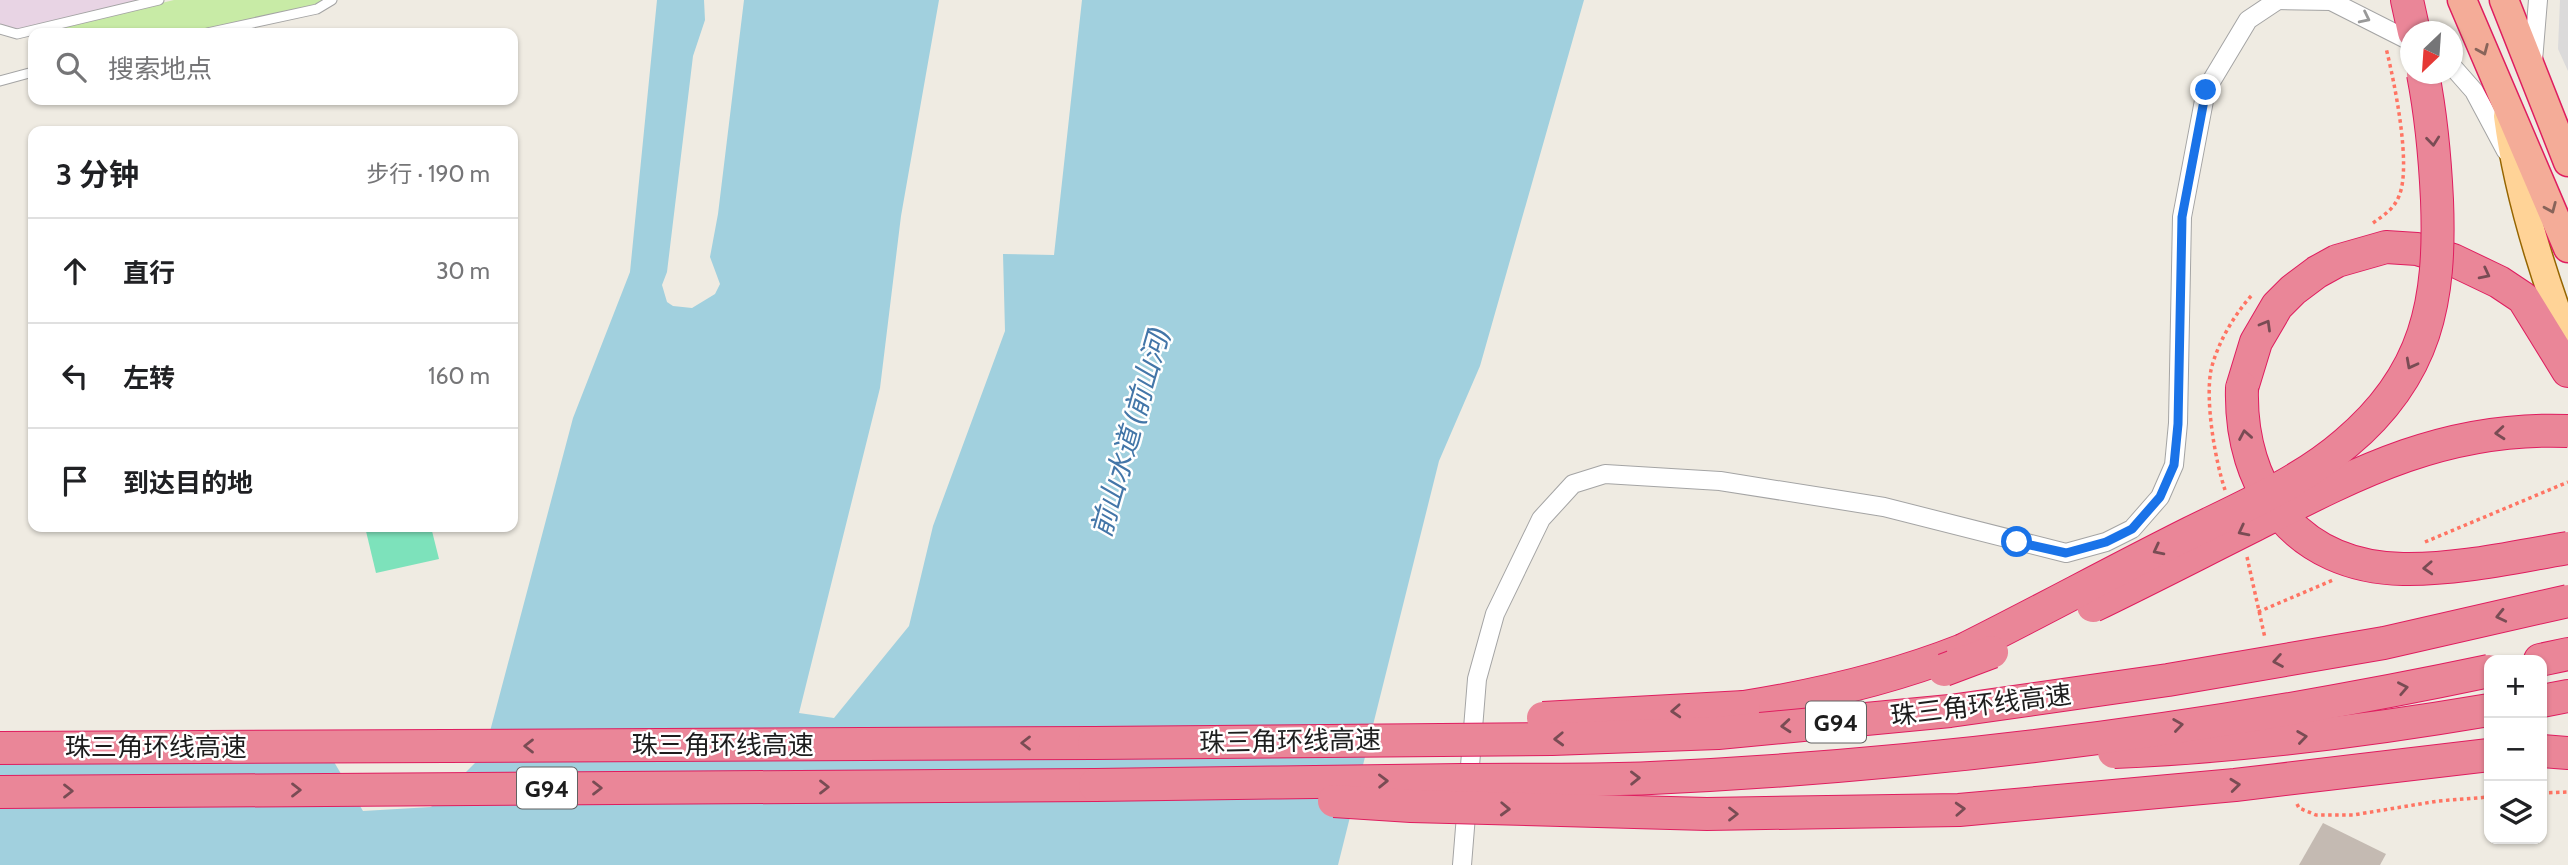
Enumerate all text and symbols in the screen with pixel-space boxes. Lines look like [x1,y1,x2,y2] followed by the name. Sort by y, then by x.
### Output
[2358,10,2370,24] one-way arrow
[2400,21,2463,84] north arrow
[28,28,518,105] search box
[2475,44,2489,56] one-way arrow
[52,48,90,86] icon: search
[108,53,212,85] text: 搜索地点
[2190,74,2221,105] route end
[2425,135,2440,147] one-way arrow
[56,156,139,193] text: 3 分钟
[366,160,490,188] text: 步行 · 190 m
[2543,201,2557,214] one-way arrow
[56,252,94,290] icon: ahead
[123,257,175,289] text: 直行
[436,257,490,285] text: 30 m
[2478,266,2490,280] one-way arrow
[2257,319,2270,332] one-way arrow
[1084,323,1176,541] water label: 前山水道 (前山河)
[56,357,94,395] icon: left
[2405,357,2419,369] one-way arrow
[123,362,175,394] text: 左转
[428,362,490,390] text: 160 m
[2494,425,2505,440] one-way arrow
[2238,429,2253,441] one-way arrow
[56,462,94,500] icon: arrive
[123,467,253,499] text: 到达目的地
[2238,522,2250,536] one-way arrow
[2001,526,2032,557] route start
[2153,541,2165,555] one-way arrow
[2422,560,2433,575] one-way arrow
[2495,608,2507,622] one-way arrow
[2273,653,2284,668] one-way arrow
[2484,655,2547,844] map controls
[2484,655,2547,718] button: +
[1889,678,2073,732] street label: 珠三角环线高速
[2397,682,2409,697] one-way arrow
[1806,702,1866,742] road number: G94
[1670,703,1681,718] one-way arrow
[2173,718,2184,733] one-way arrow
[2484,718,2547,781] button: −
[1780,719,1792,734] one-way arrow
[1199,723,1381,759] street label: 珠三角环线高速
[632,729,814,761] street label: 珠三角环线高速
[2296,729,2308,744] one-way arrow
[65,731,247,763] street label: 珠三角环线高速
[1553,731,1564,746] one-way arrow
[1020,736,1031,751] one-way arrow
[523,738,534,753] one-way arrow
[517,768,577,808] road number: G94
[1631,770,1641,786] one-way arrow
[1379,773,1389,789] one-way arrow
[2230,778,2241,793] one-way arrow
[819,779,830,794] one-way arrow
[592,780,602,796] one-way arrow
[2484,781,2547,844] button: layers
[291,782,301,798] one-way arrow
[63,784,74,799] one-way arrow
[1500,801,1511,817] one-way arrow
[1955,802,1966,817] one-way arrow
[1728,806,1738,822] one-way arrow

